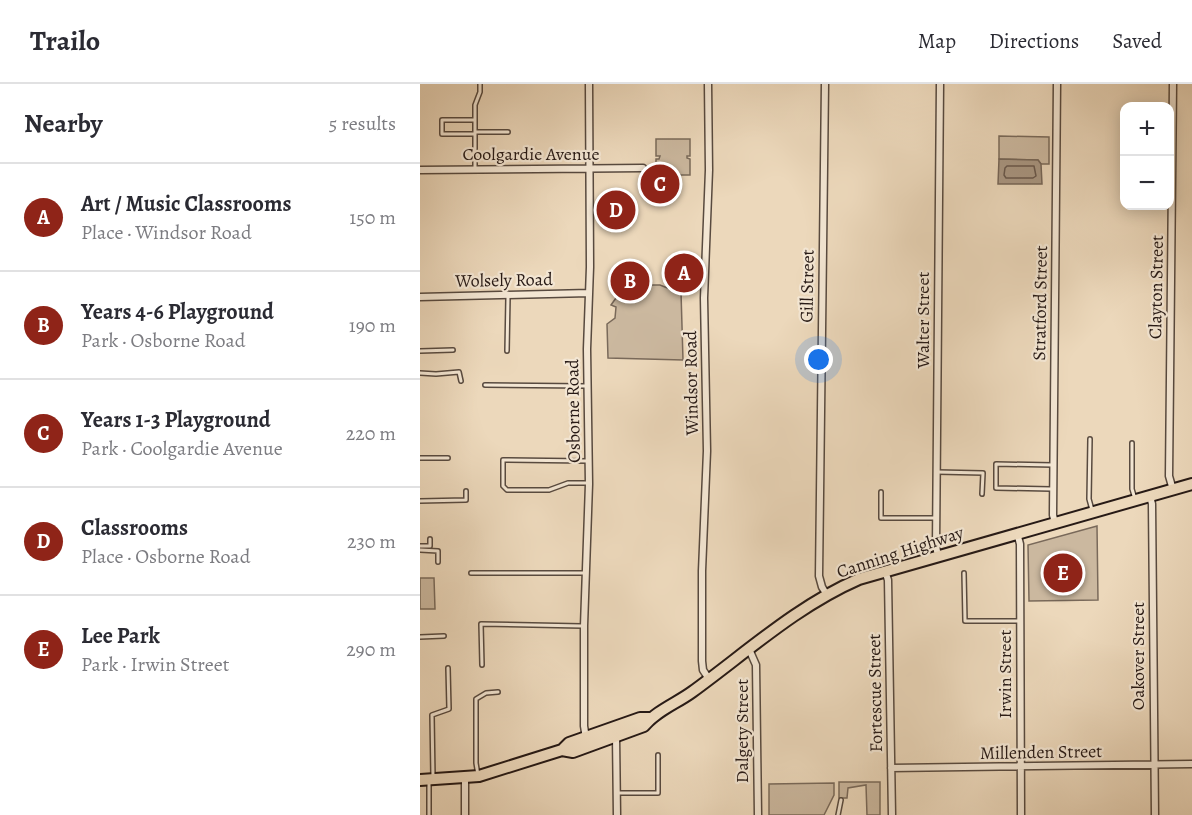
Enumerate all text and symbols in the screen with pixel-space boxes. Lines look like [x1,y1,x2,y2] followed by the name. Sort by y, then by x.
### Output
[30,22,100,60] text: Trailo
[918,27,956,55] text: Map
[989,27,1079,55] text: Directions
[1112,27,1162,55] text: Saved
[1120,102,1174,210] map controls
[1120,102,1174,156] button: +
[24,106,103,141] text: Nearby
[329,110,396,137] text: 5 results
[462,142,600,166] street label: Coolgardie Avenue
[1120,156,1174,210] button: −
[640,162,680,206] pin: C
[596,188,636,232] pin: D
[81,189,291,219] text: Art / Music Classrooms
[37,204,50,231] text: A
[349,204,396,231] text: 150 m
[81,219,252,246] text: Place · Windsor Road
[1143,235,1169,339] street label: Clayton Street
[1027,245,1053,361] street label: Stratford Street
[794,249,820,323] street label: Gill Street
[664,250,704,296] pin: A
[610,258,650,304] pin: B
[454,267,553,293] street label: Wolsely Road
[911,272,935,369] street label: Walter Street
[81,297,274,327] text: Years 4-6 Playground
[37,312,50,339] text: B
[349,312,396,339] text: 190 m
[81,327,246,354] text: Park · Osborne Road
[678,330,704,437] street label: Windsor Road
[804,345,833,374] your location
[560,359,586,463] street label: Osborne Road
[81,405,271,435] text: Years 1-3 Playground
[37,420,50,447] text: C
[346,420,396,447] text: 220 m
[81,435,283,462] text: Park · Coolgardie Avenue
[81,513,188,543] text: Classrooms
[833,520,967,584] street label: Canning Highway
[37,528,50,555] text: D
[347,528,396,555] text: 230 m
[81,543,250,570] text: Place · Osborne Road
[1044,550,1082,596] pin: E
[1126,602,1150,710] street label: Oakover Street
[81,621,160,651] text: Lee Park
[993,629,1017,718] street label: Irwin Street
[862,633,888,753] street label: Fortescue Street
[38,636,49,663] text: E
[346,636,396,663] text: 290 m
[81,651,229,678] text: Park · Irwin Street
[730,679,754,783] street label: Dalgety Street
[980,739,1102,765] street label: Millenden Street

